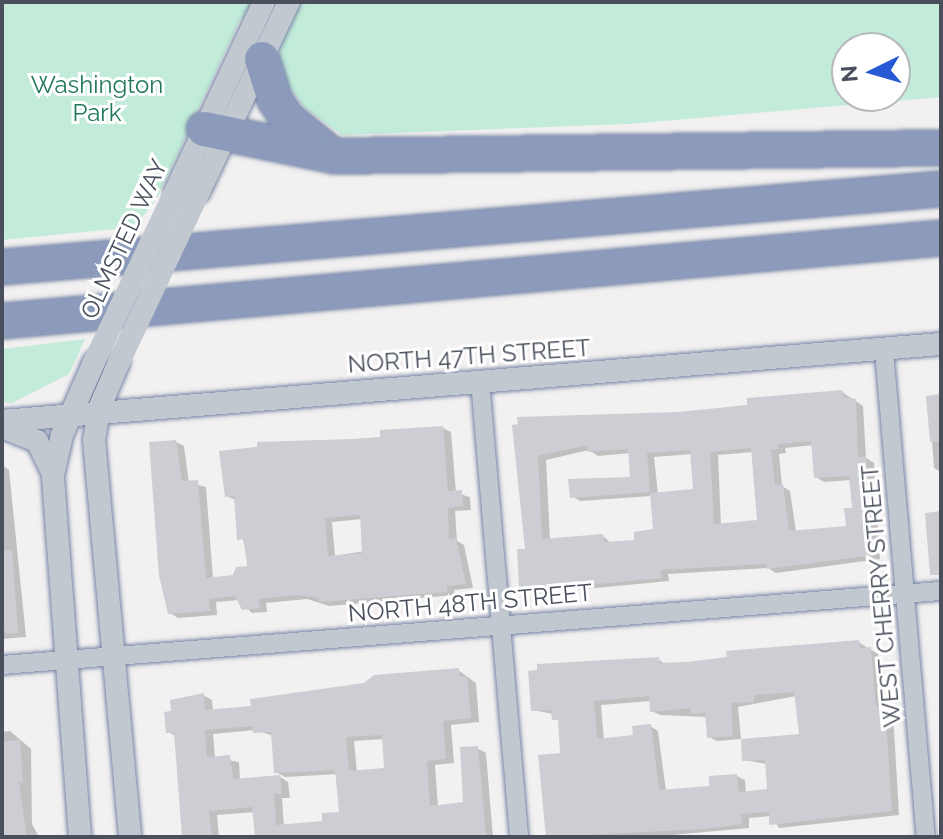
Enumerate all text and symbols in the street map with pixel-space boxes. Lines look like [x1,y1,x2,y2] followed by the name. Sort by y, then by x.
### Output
[831,32,911,112] north arrow
[835,64,863,83] text: N
[31,71,163,127] park label: Washington Park
[74,154,174,324] street label: OLMSTED WAY
[347,333,591,379] street label: NORTH 47TH STREET
[855,463,907,729] street label: WEST CHERRY STREET
[347,578,593,628] street label: NORTH 48TH STREET

